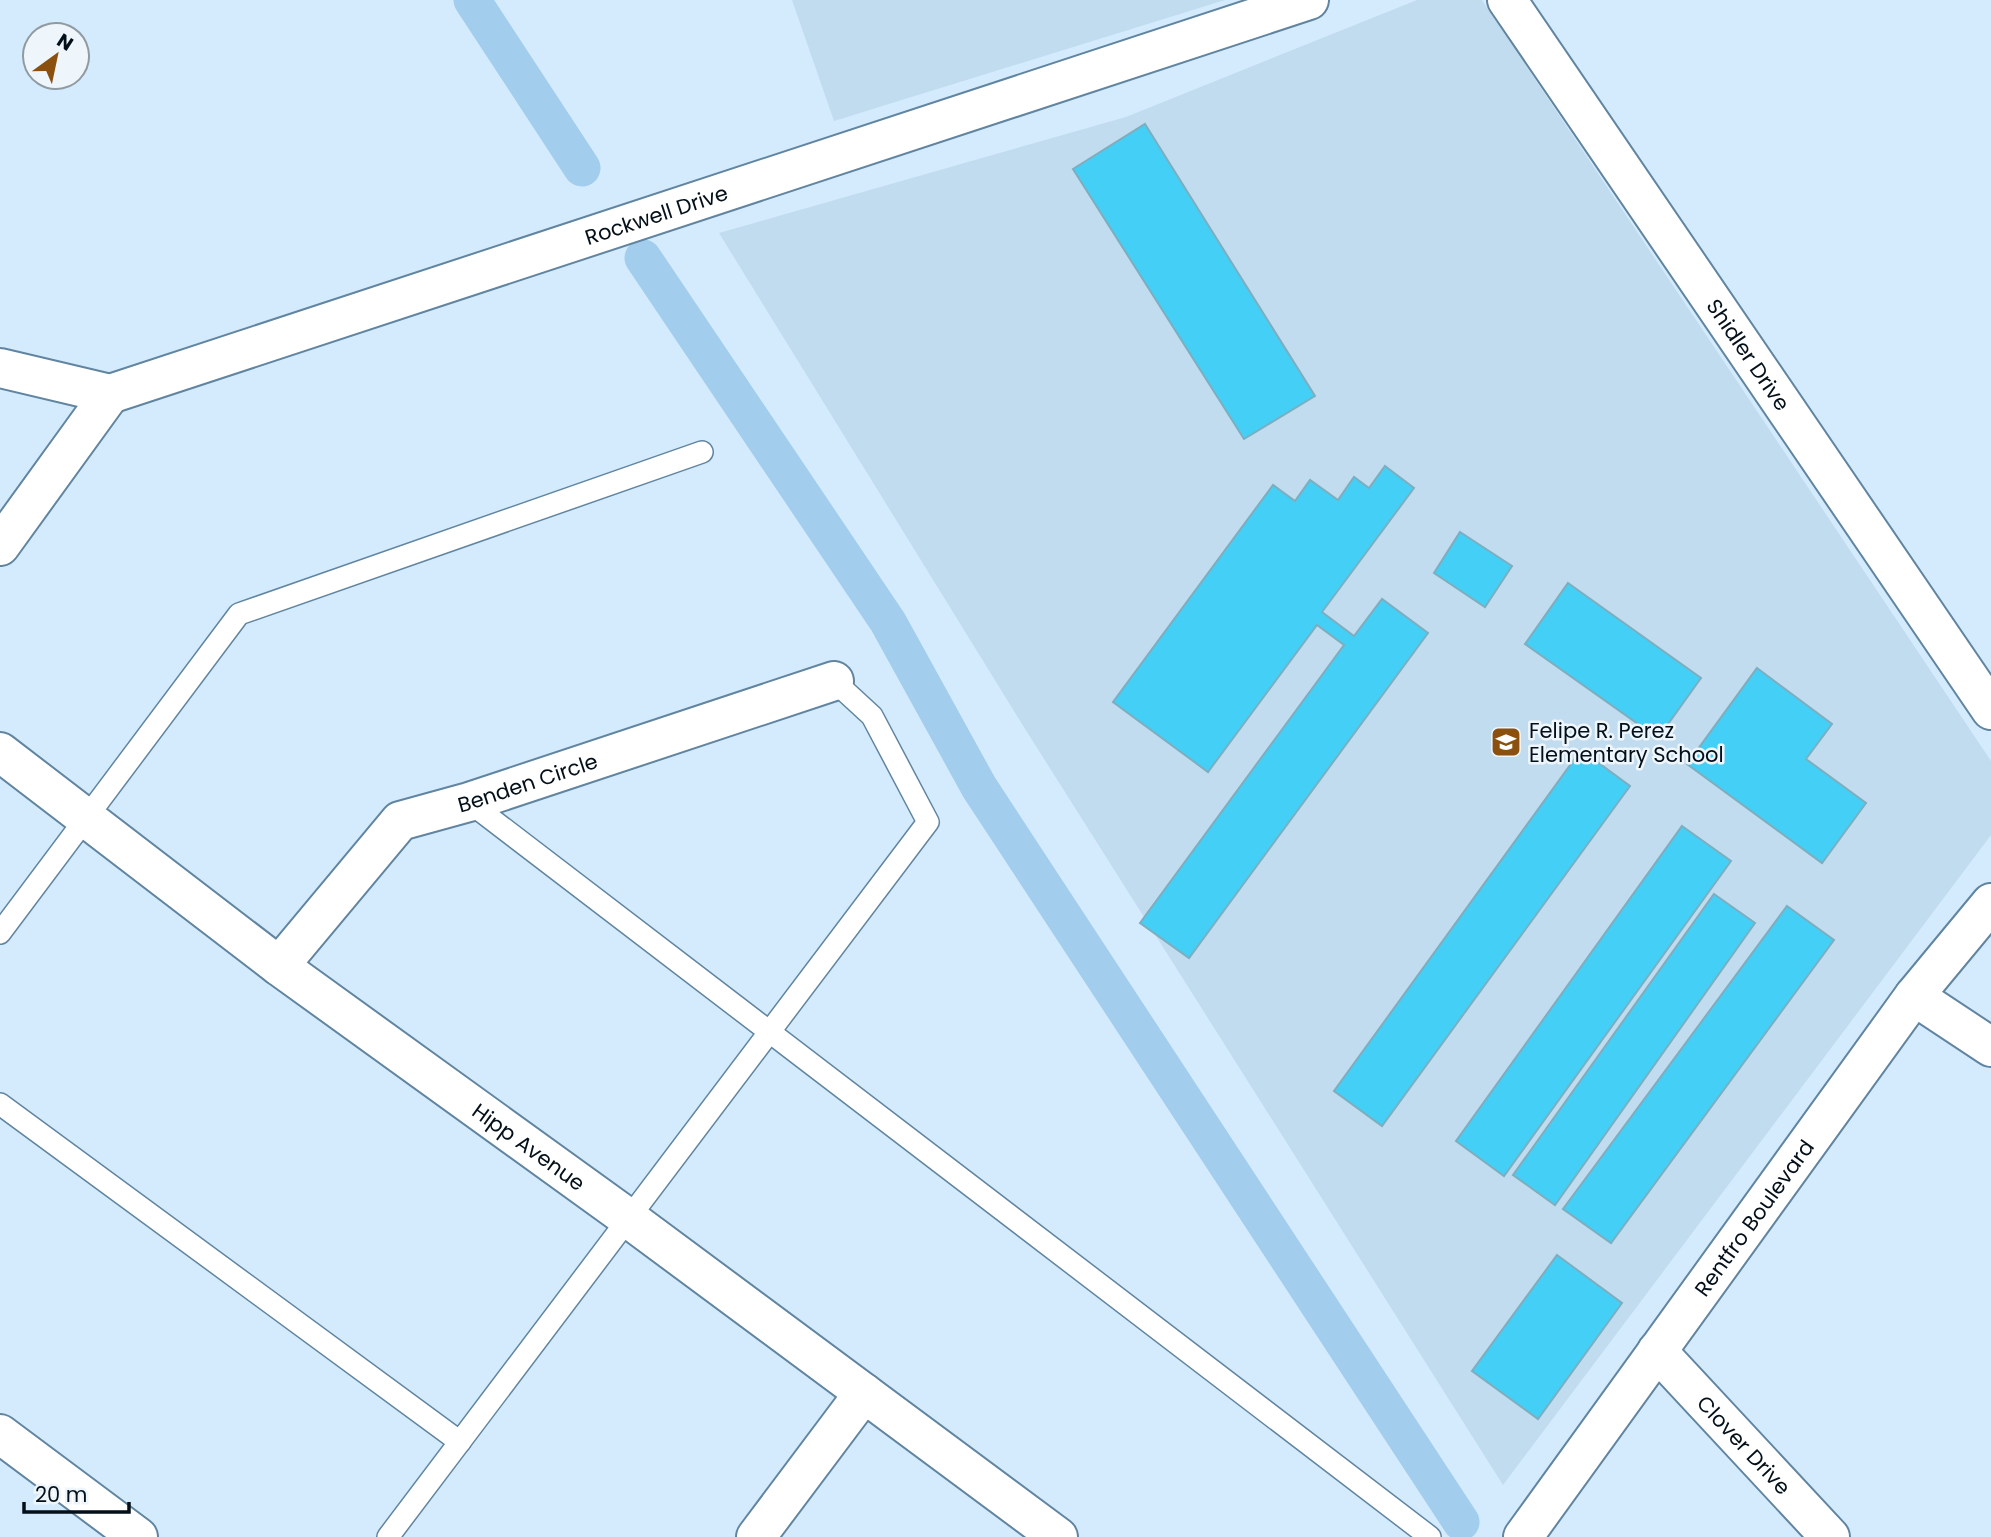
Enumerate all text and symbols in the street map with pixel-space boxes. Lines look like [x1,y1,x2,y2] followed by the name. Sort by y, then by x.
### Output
[21,21,91,91] north arrow
[52,27,78,57] text: N
[581,178,731,251] street label: Rockwell Drive
[1700,293,1797,416] street label: Shidler Drive
[1529,716,1724,769] place label: Felipe R. Perez Elementary School
[1489,725,1523,759] school or university icon: Felipe R. Perez Elementary School
[454,746,601,819] street label: Benden Circle
[467,1096,591,1197] street label: Hipp Avenue
[1687,1133,1820,1302] street label: Rentfro Boulevard
[1691,1389,1798,1501] street label: Clover Drive
[24,1470,130,1514] scale bar
[35,1480,88,1509] text: 20 m

